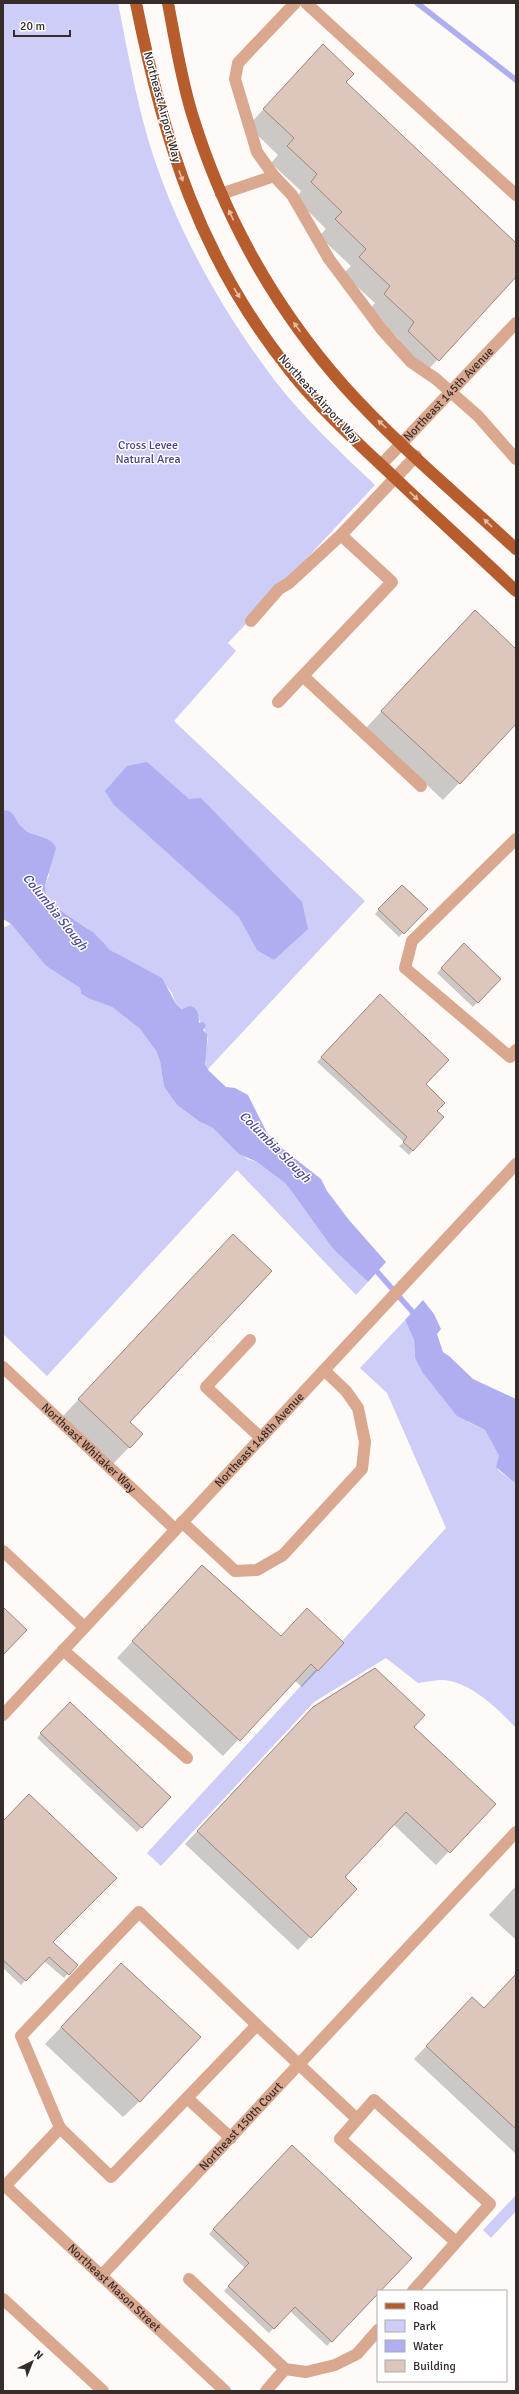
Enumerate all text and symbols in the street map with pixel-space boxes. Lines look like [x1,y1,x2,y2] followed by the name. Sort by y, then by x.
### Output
[14,12,70,38] scale bar
[20,19,45,34] text: 20 m
[140,50,184,165] street label: Northeast Airport Way
[178,171,184,183] one-way arrow
[228,209,234,221] one-way arrow
[233,287,240,299] one-way arrow
[293,322,301,332] one-way arrow
[400,344,497,444] street label: Northeast 145th Avenue
[275,351,363,447] street label: Northeast Airport Way
[377,420,388,429] one-way arrow
[115,438,181,467] park label: Cross Levee Natural Area
[409,491,419,500] one-way arrow
[483,519,492,528] one-way arrow
[19,870,91,954] water label: Columbia Slough
[236,1108,315,1187] water label: Columbia Slough
[211,1389,307,1490] street label: Northeast 148th Avenue
[38,1400,140,1496] street label: Northeast Whitaker Way
[196,2079,286,2174] street label: Northeast 150th Court
[64,2241,164,2335] street label: Northeast Mason Street
[377,2290,507,2382] legend
[413,2299,439,2314] text: Road
[413,2319,436,2334] text: Park
[413,2339,444,2354] text: Water
[12,2342,52,2382] north arrow
[31,2348,46,2362] text: N
[413,2359,456,2374] text: Building

